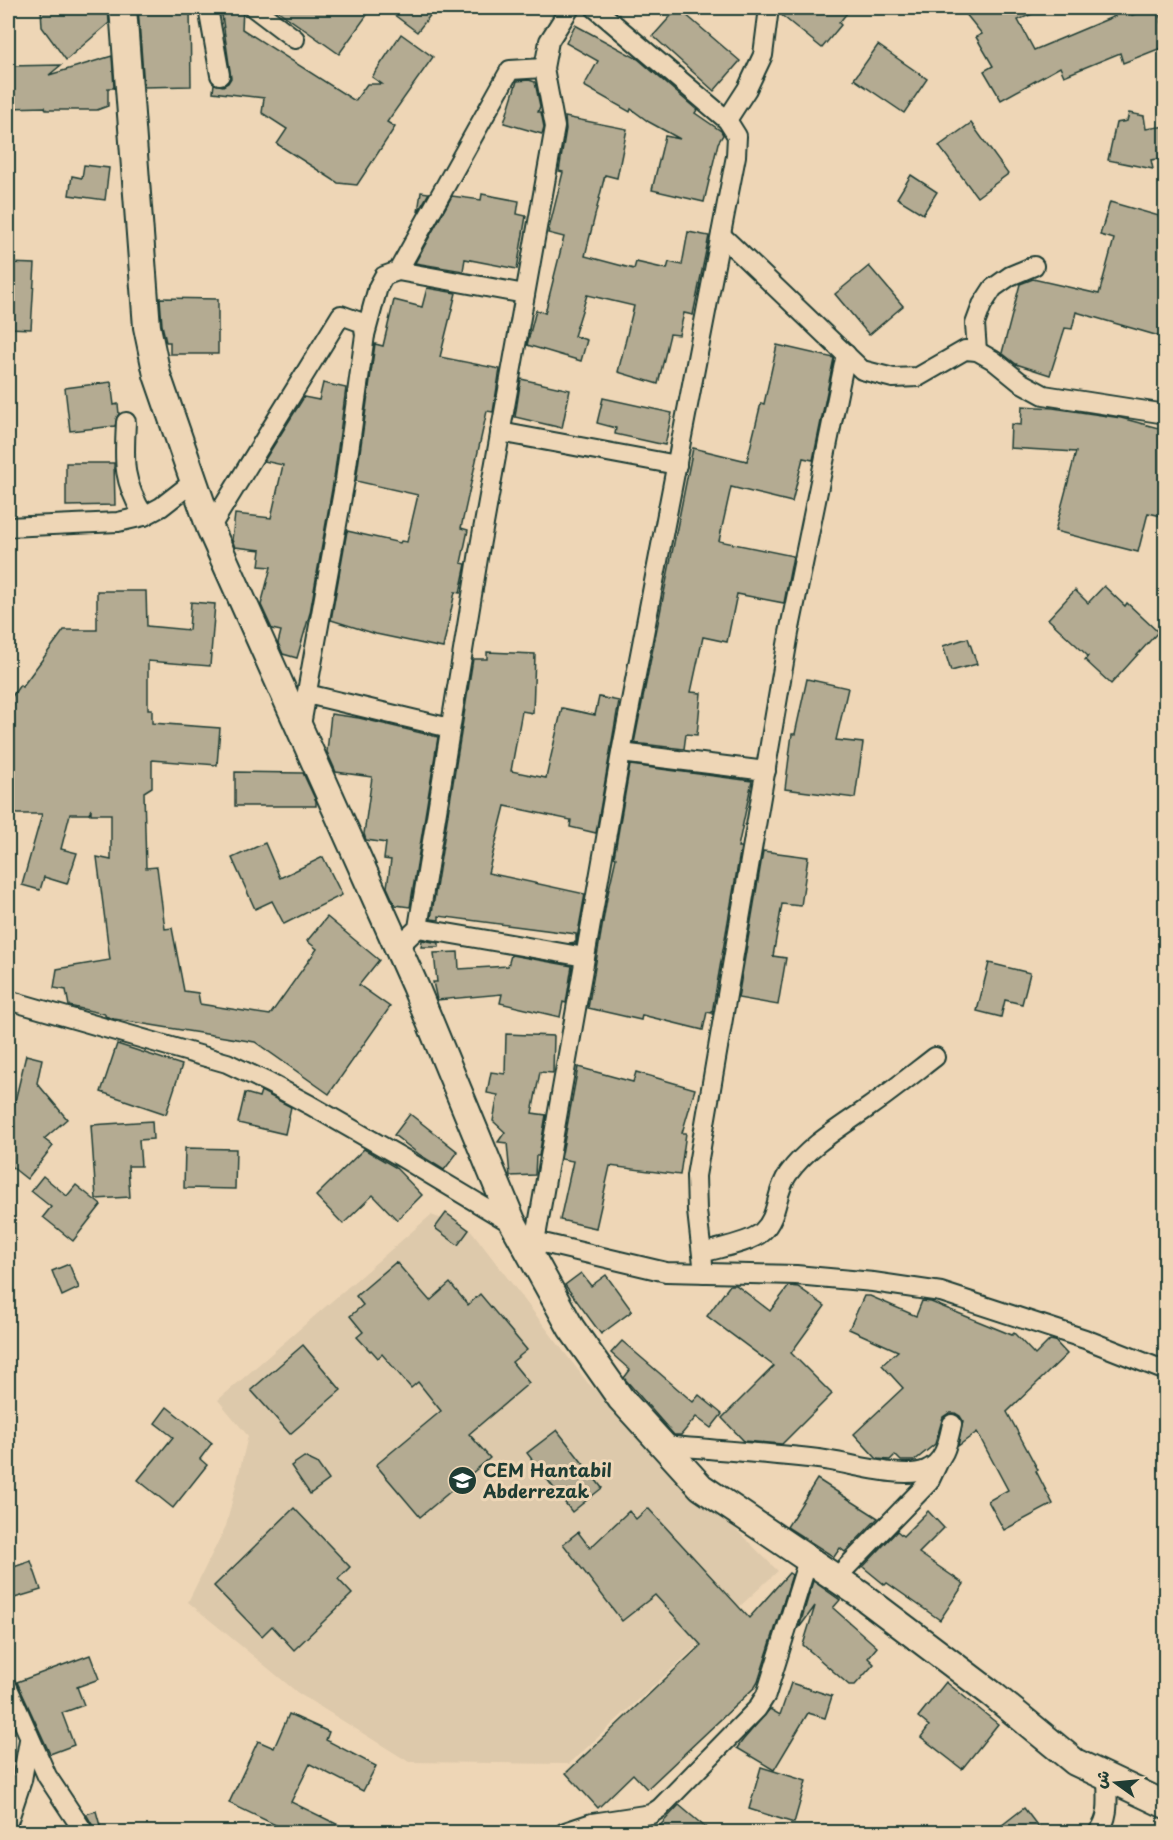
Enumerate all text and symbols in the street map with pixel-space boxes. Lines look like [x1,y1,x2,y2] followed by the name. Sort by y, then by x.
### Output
[482,1456,612,1504] place label: CEM Hantabil Abderrezak
[446,1465,478,1497] school or university icon: CEM Hantabil Abderrezak
[1086,1753,1146,1813] north arrow
[1087,1767,1114,1790] text: ش

